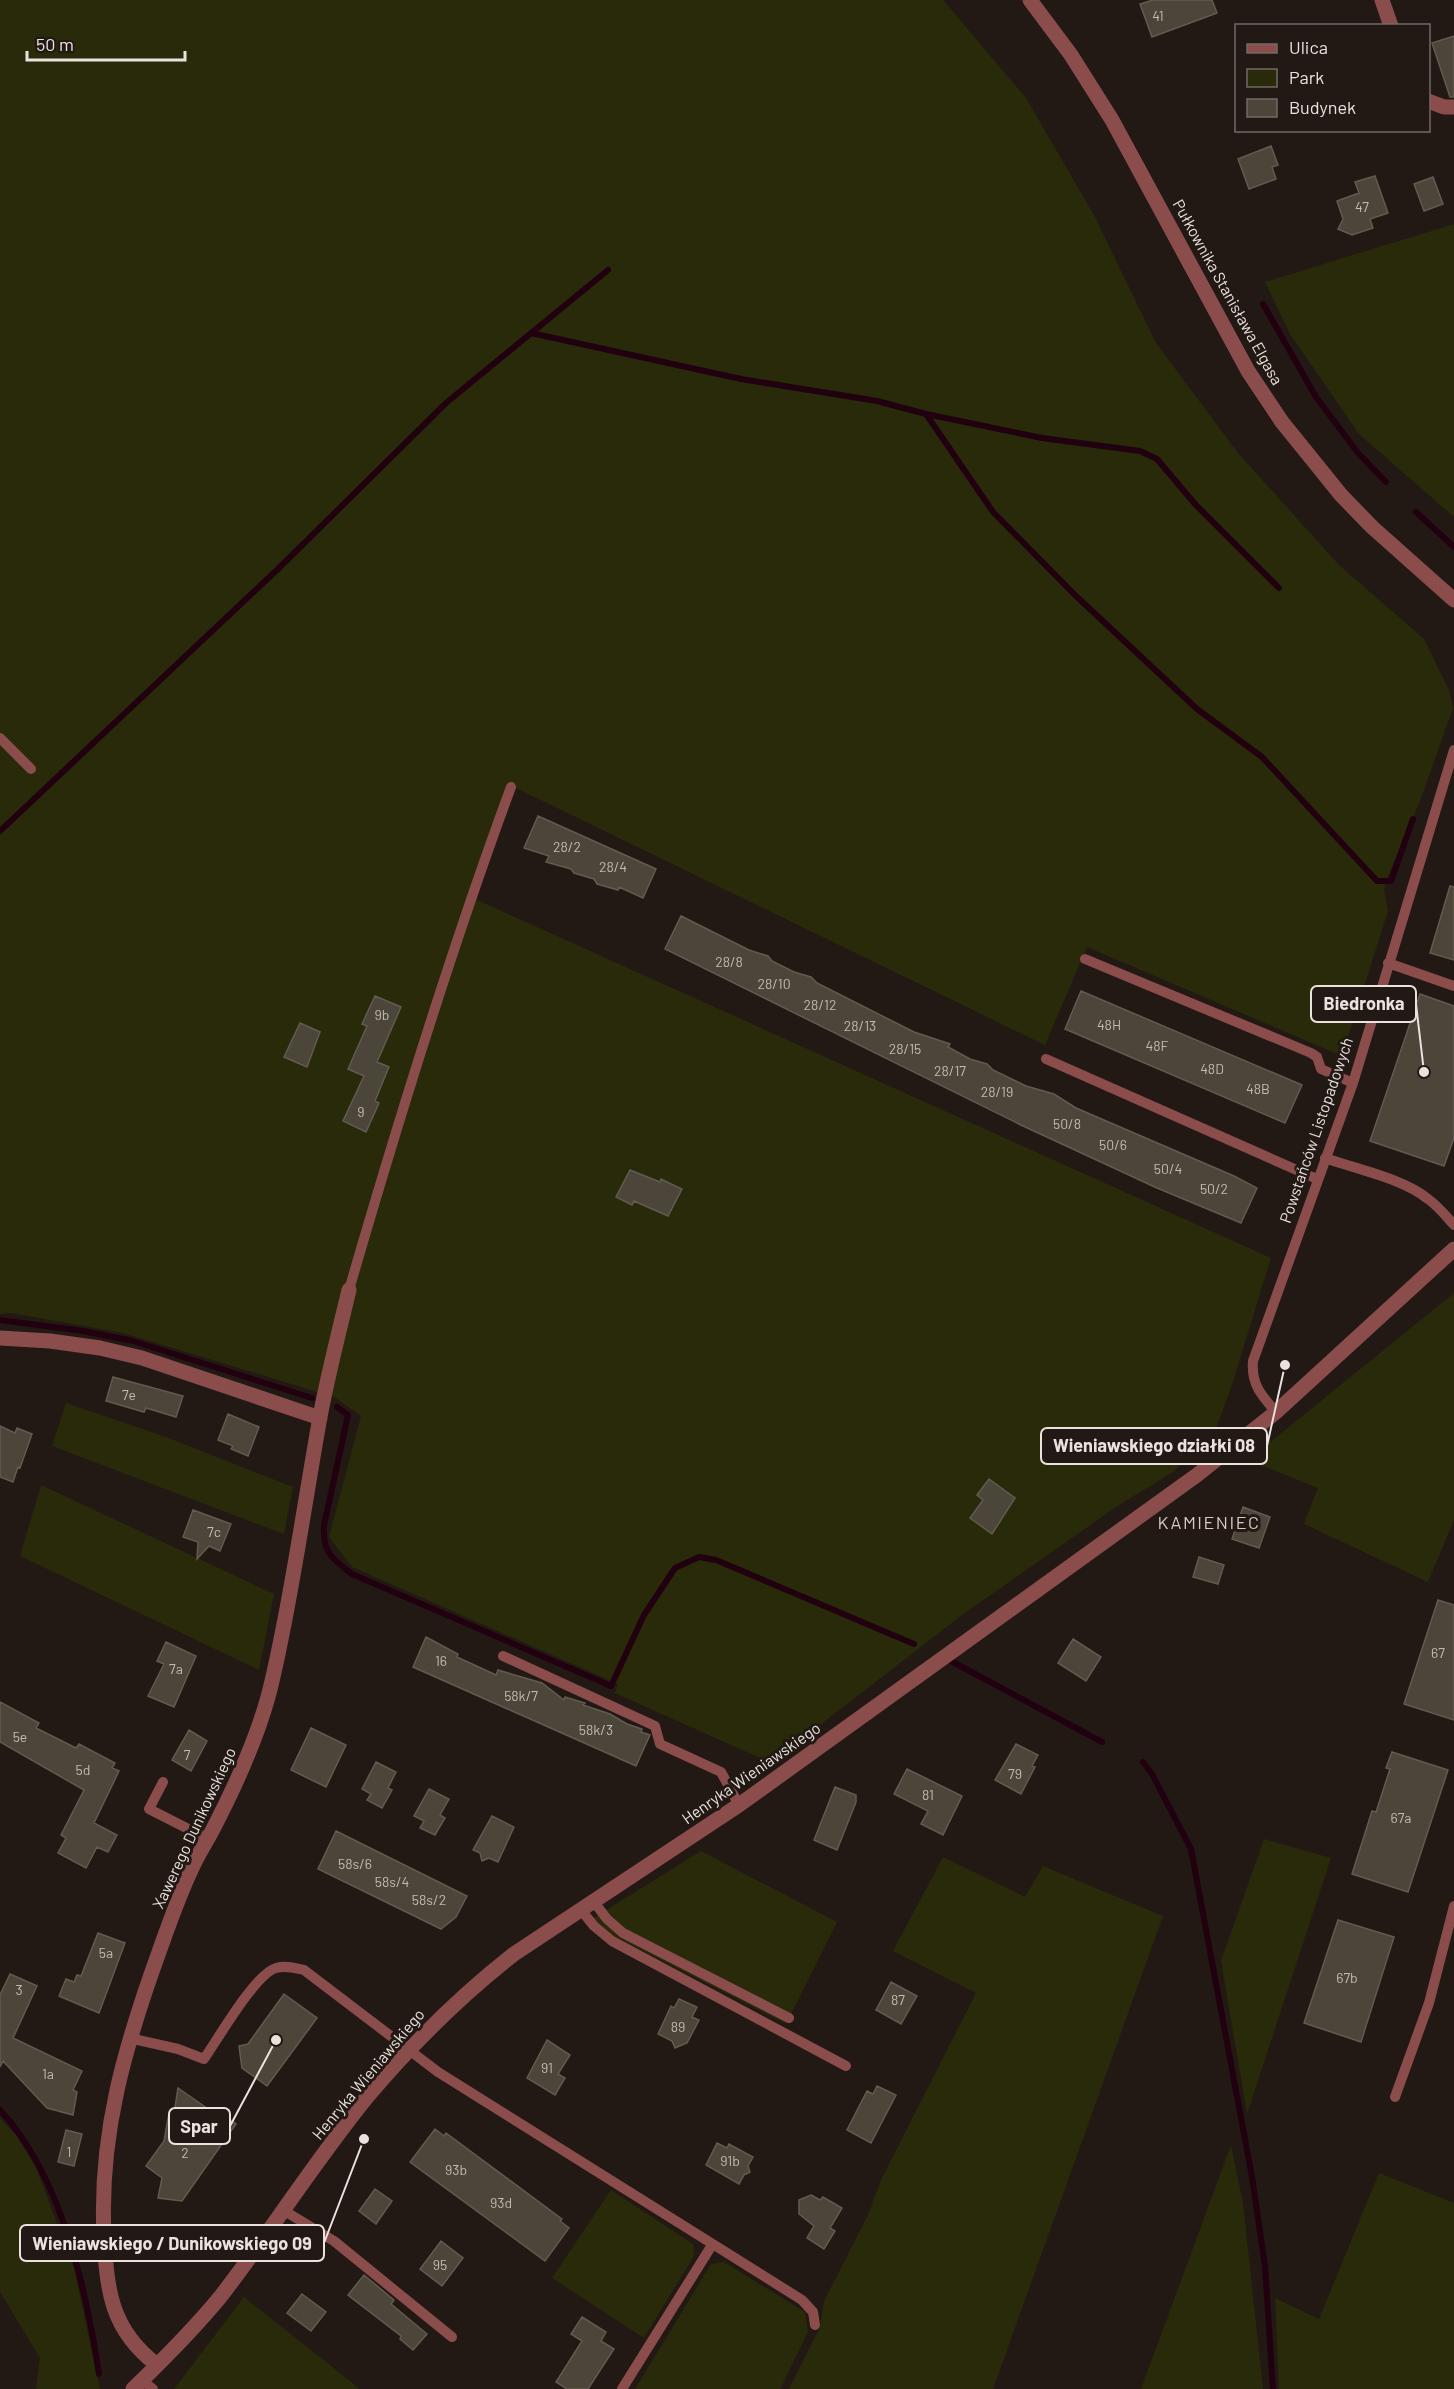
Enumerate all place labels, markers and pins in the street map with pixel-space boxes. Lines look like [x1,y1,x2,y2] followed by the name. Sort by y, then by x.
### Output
[1311,986,1416,1022] callout: Biedronka
[1041,1428,1267,1464] callout: Wieniawskiego działki 08
[169,2108,230,2144] callout: Spar
[20,2225,324,2261] callout: Wieniawskiego / Dunikowskiego 09

